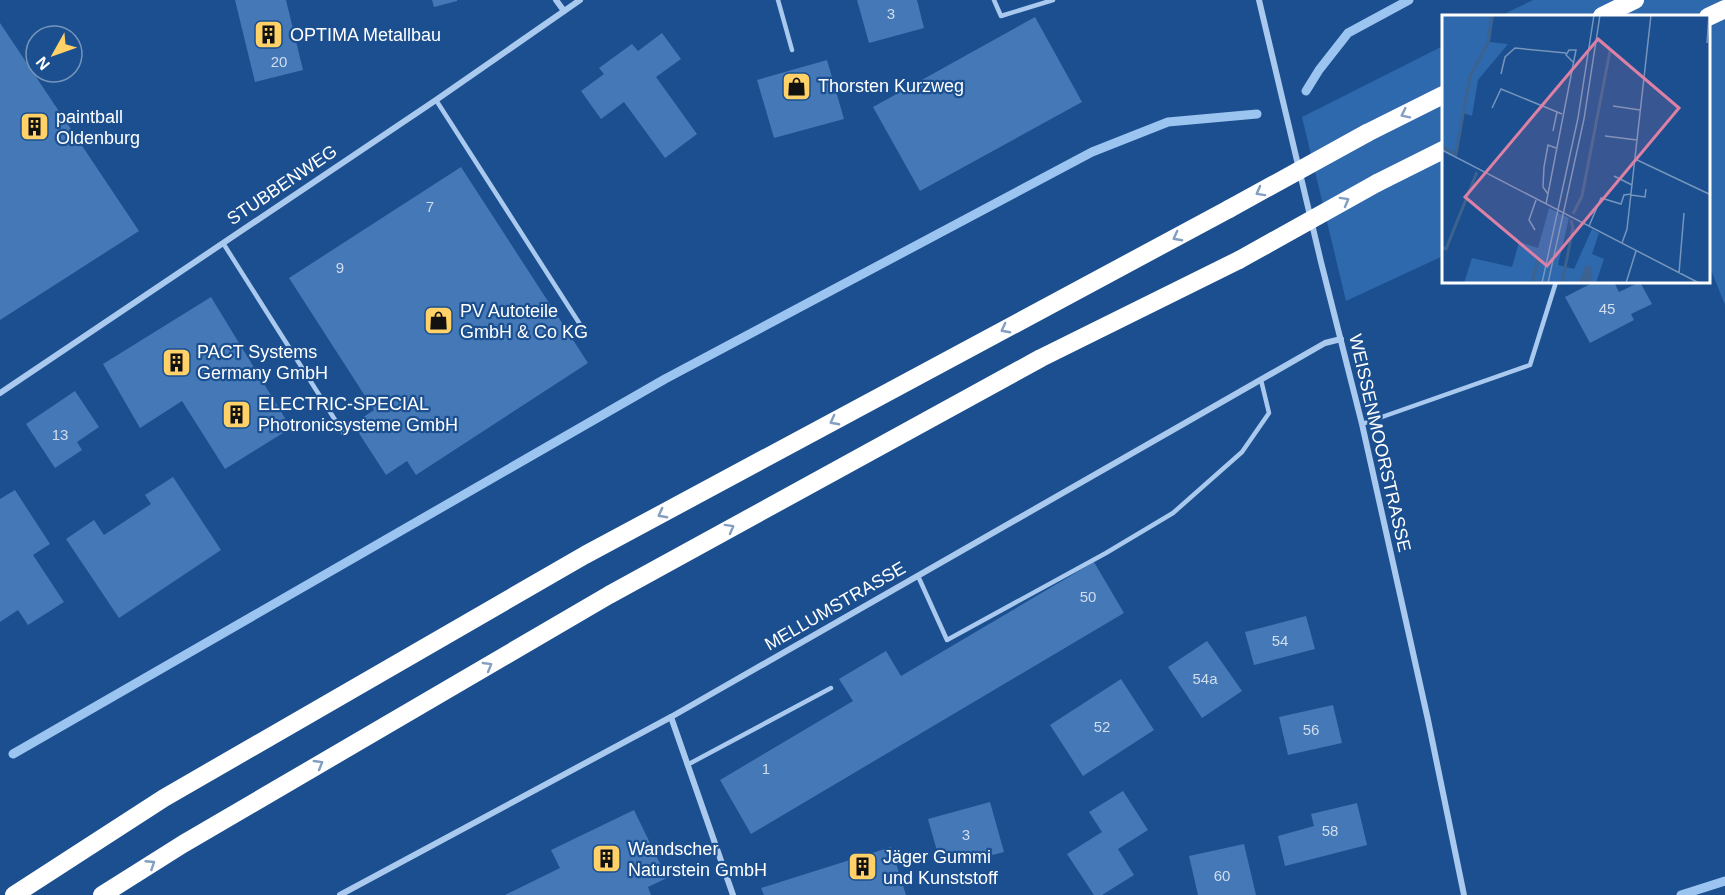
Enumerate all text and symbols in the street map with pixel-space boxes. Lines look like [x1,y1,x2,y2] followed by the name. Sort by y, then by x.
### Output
[887,5,895,22] house number: 3
[1442,15,1710,284] inset map
[253,19,285,51] building icon: OPTIMA Metallbau
[24,24,84,84] north arrow
[290,25,441,45] place label: OPTIMA Metallbau
[33,53,53,73] text: N
[271,53,287,70] house number: 20
[781,70,813,102] shop icon: Thorsten Kurzweg
[818,76,964,96] place label: Thorsten Kurzweg
[56,107,140,148] place label: paintball Oldenburg
[1400,107,1411,119] one-way arrow
[19,111,51,143] building icon: paintball Oldenburg
[223,141,341,229] street label: STUBBENWEG
[1256,185,1266,196] one-way arrow
[1339,197,1350,208] one-way arrow
[426,198,434,215] house number: 7
[1172,229,1183,241] one-way arrow
[336,259,344,276] house number: 9
[1599,300,1615,317] house number: 45
[460,301,588,342] place label: PV Autoteile GmbH & Co KG
[423,305,455,337] shop icon: PV Autoteile GmbH & Co KG
[1001,322,1012,333] one-way arrow
[1345,332,1415,554] street label: WEISSENMOORSTRASSE
[197,342,328,383] place label: PACT Systems Germany GmbH
[160,346,192,378] building icon: PACT Systems Germany GmbH
[258,394,458,435] place label: ELECTRIC-SPECIAL Photronicsysteme GmbH
[221,398,253,430] building icon: ELECTRIC-SPECIAL Photronicsysteme GmbH
[830,414,840,425] one-way arrow
[52,426,68,443] house number: 13
[658,507,668,518] one-way arrow
[724,524,735,535] one-way arrow
[761,558,909,654] street label: MELLUMSTRASSE
[1080,588,1096,605] house number: 50
[1272,632,1288,649] house number: 54
[482,662,492,673] one-way arrow
[1192,670,1218,687] house number: 54a
[1094,718,1110,735] house number: 52
[1303,721,1319,738] house number: 56
[313,760,323,771] one-way arrow
[762,760,770,777] house number: 1
[1322,822,1338,839] house number: 58
[962,826,970,843] house number: 3
[628,839,767,880] place label: Wandscher Naturstein GmbH
[591,843,623,875] building icon: Wandscher Naturstein GmbH
[883,847,999,888] place label: Jäger Gummi und Kunststoff
[846,851,878,883] building icon: Jäger Gummi und Kunststoff
[145,860,156,871] one-way arrow
[1214,867,1230,884] house number: 60

